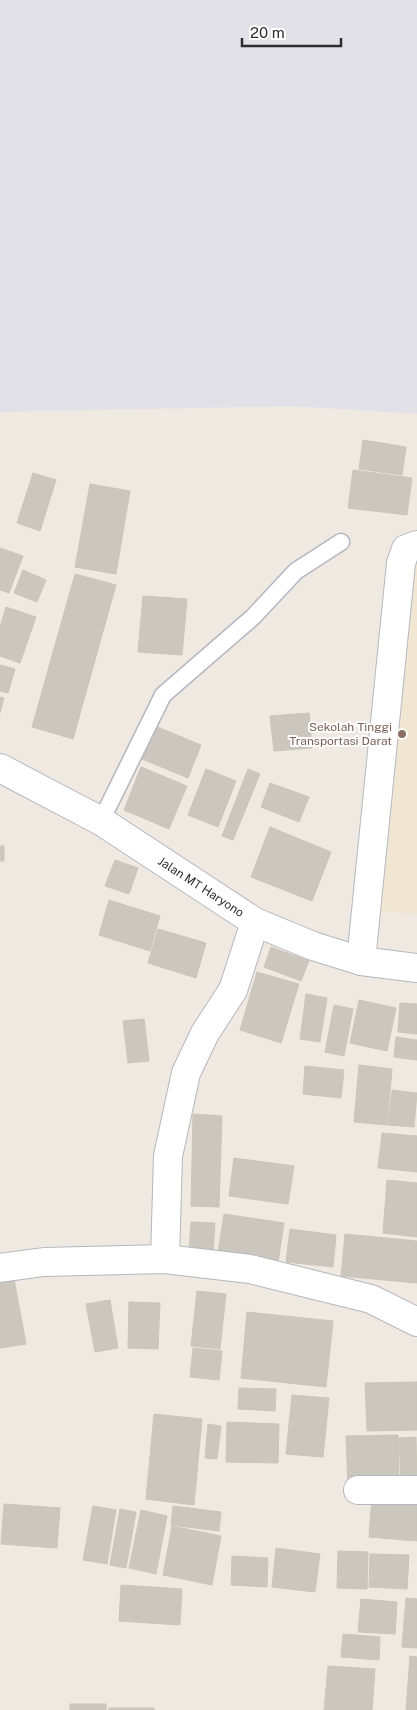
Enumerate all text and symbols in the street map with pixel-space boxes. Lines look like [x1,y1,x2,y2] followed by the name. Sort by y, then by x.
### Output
[242,15,341,47] scale bar
[250,24,285,41] text: 20 m
[289,720,392,748] place label: Sekolah Tinggi Transportasi Darat
[396,728,408,740] marker: Sekolah Tinggi Transportasi Darat
[155,854,247,920] street label: Jalan MT Haryono

